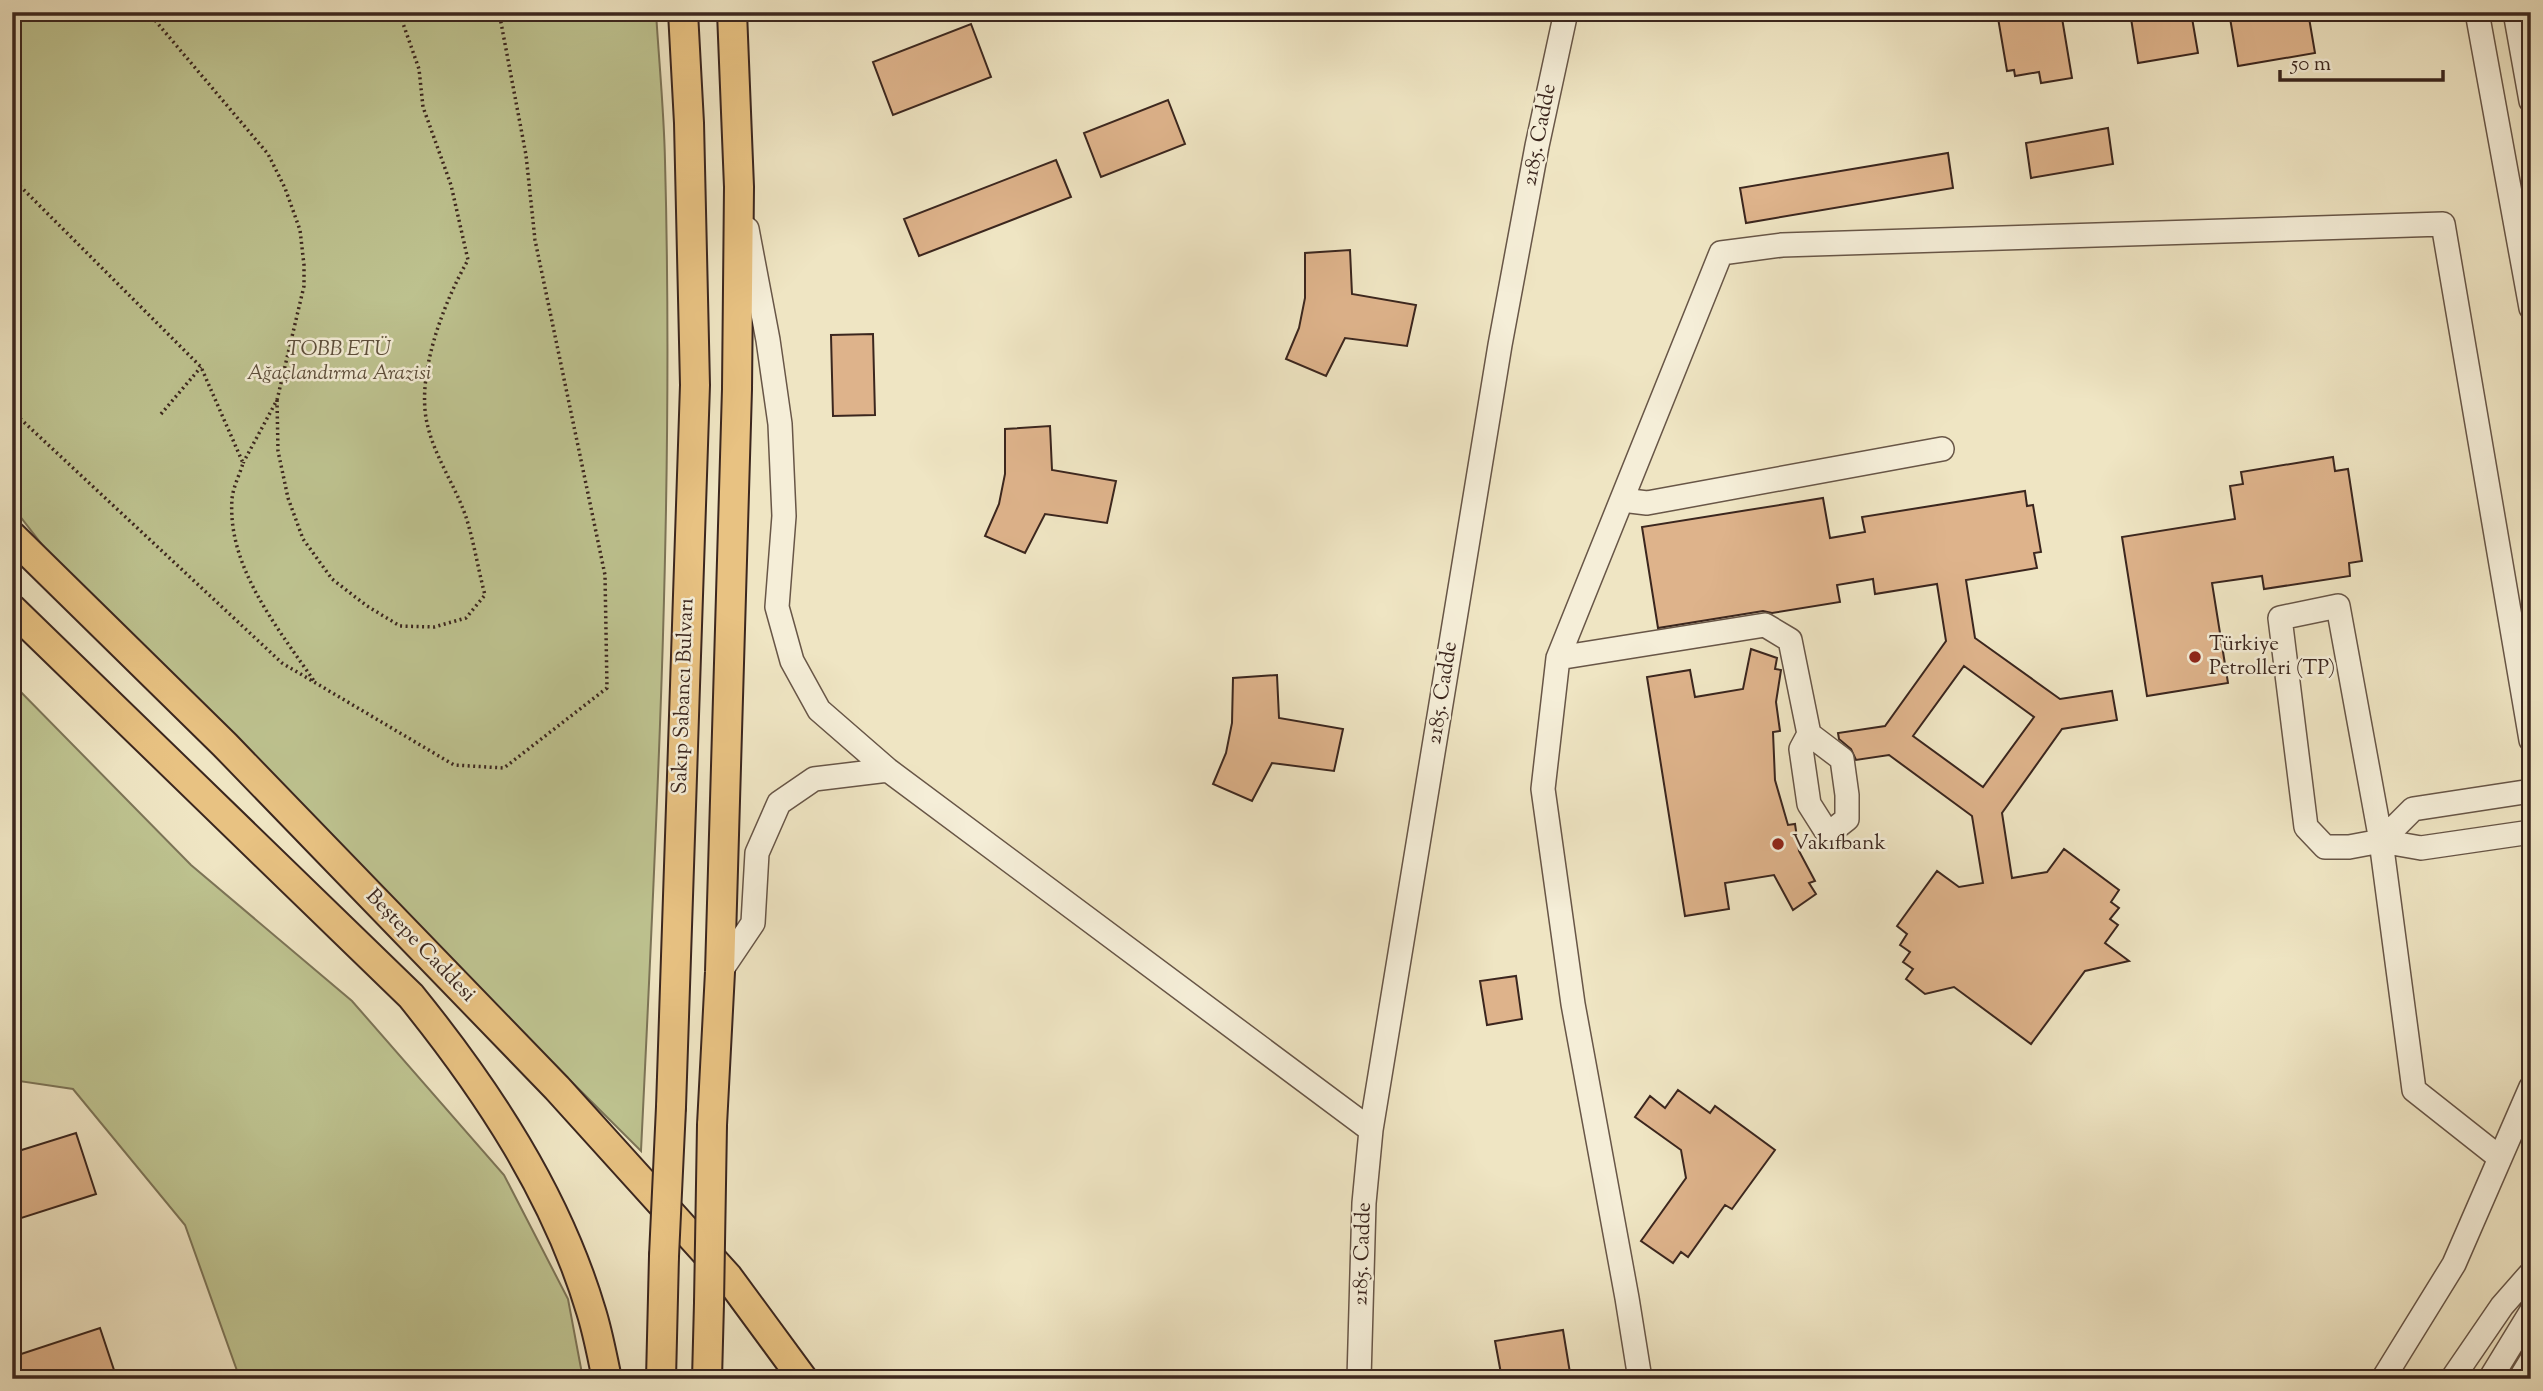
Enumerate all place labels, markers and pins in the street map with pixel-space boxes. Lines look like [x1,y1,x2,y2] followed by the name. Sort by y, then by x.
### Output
[2209,630,2335,684] place label: Türkiye Petrolleri (TP)
[2187,649,2203,665] marker: Türkiye Petrolleri (TP)
[1792,829,1886,859] place label: Vakıfbank
[1770,836,1786,852] marker: Vakıfbank

